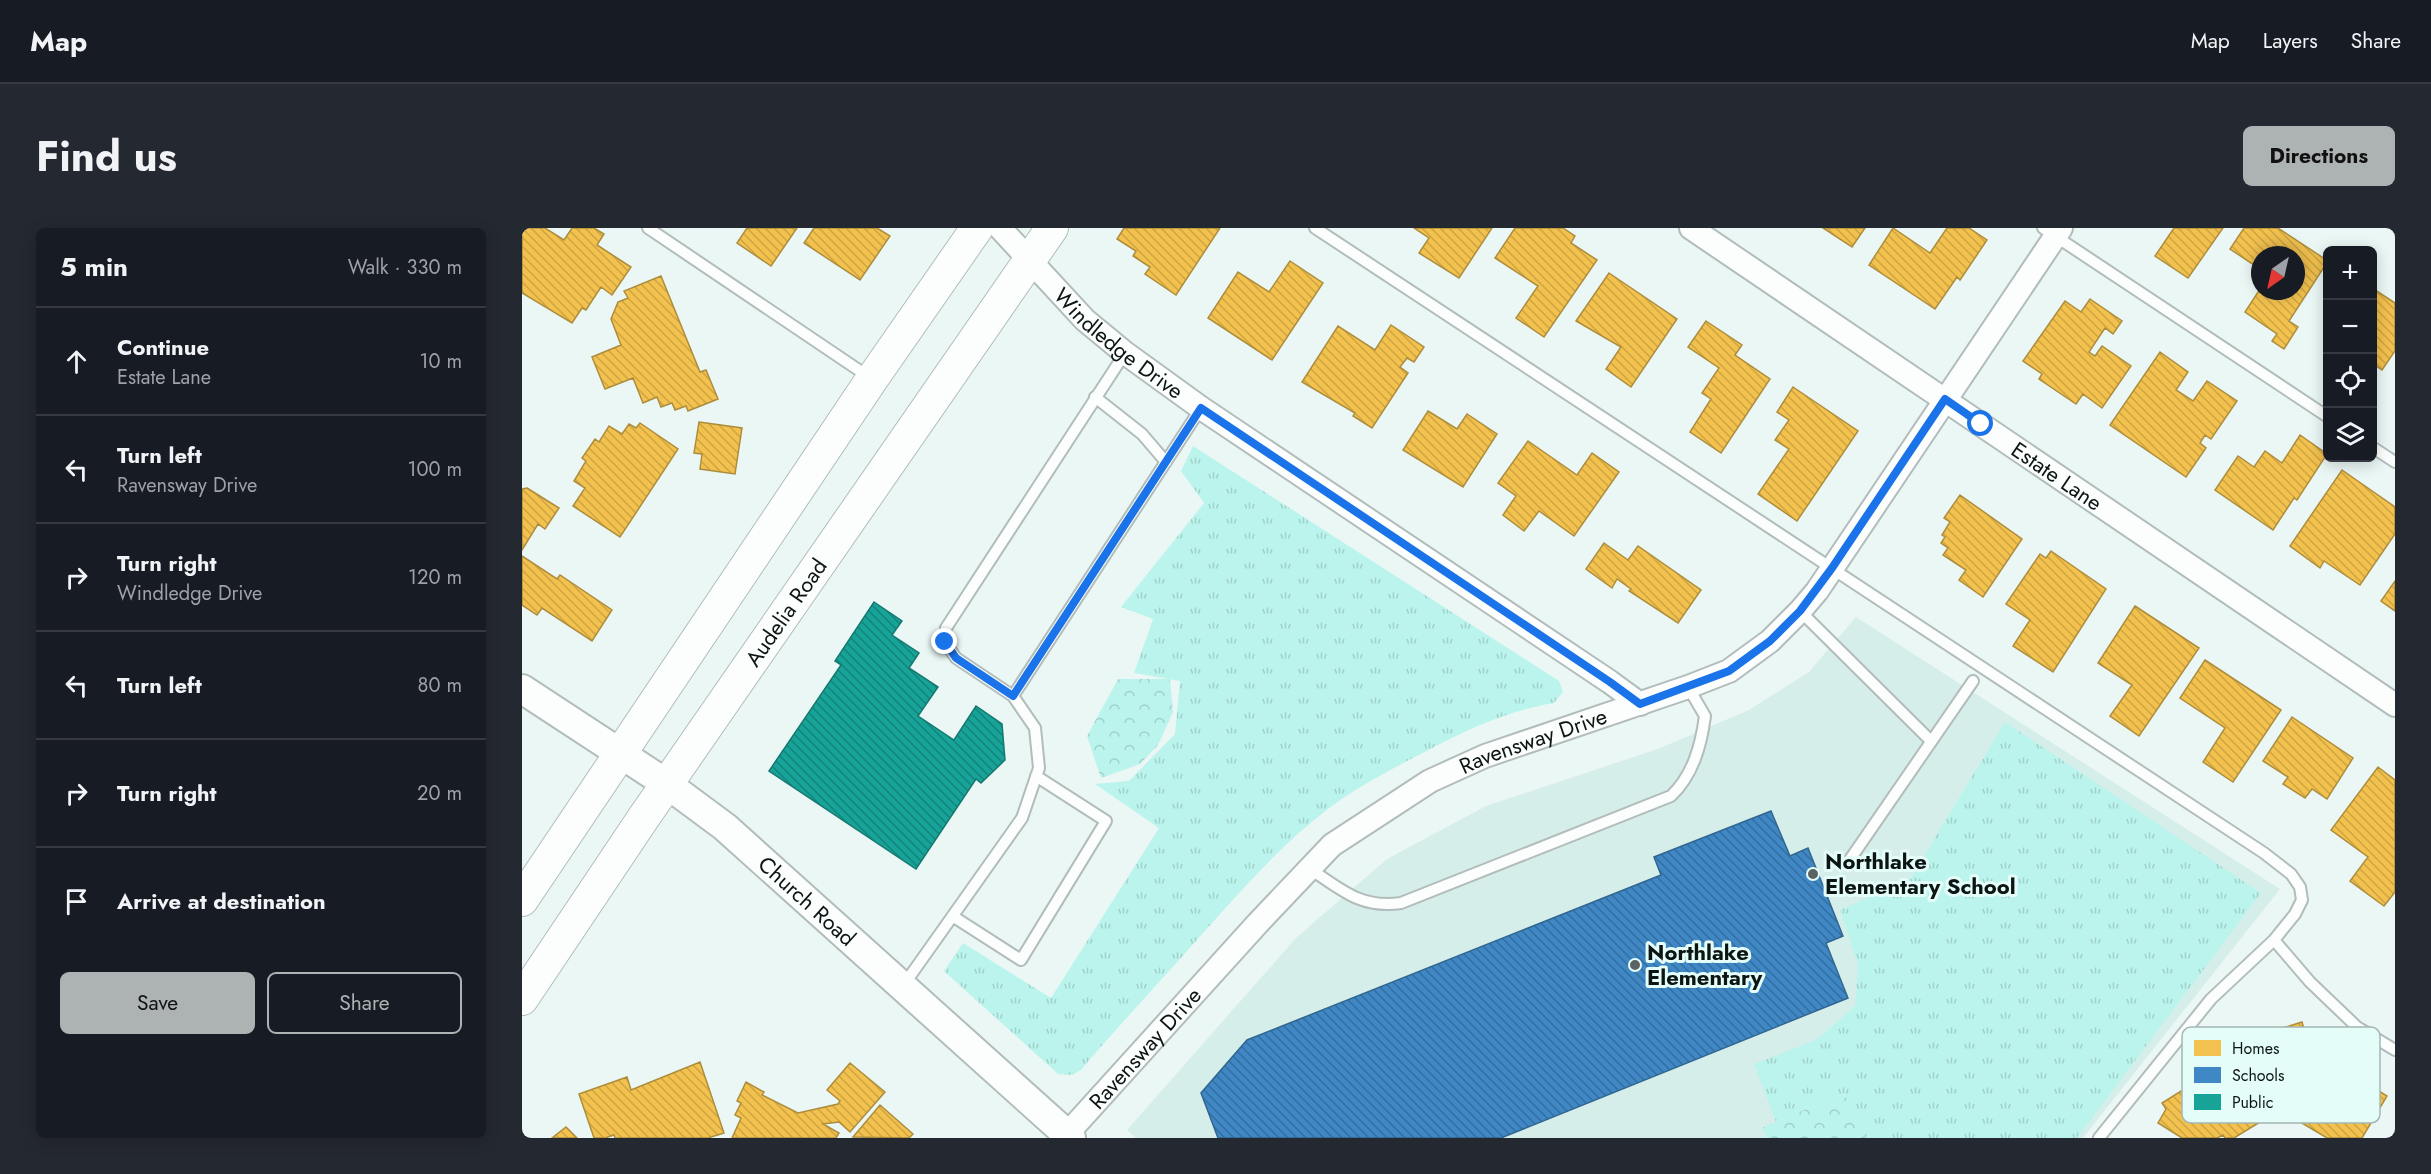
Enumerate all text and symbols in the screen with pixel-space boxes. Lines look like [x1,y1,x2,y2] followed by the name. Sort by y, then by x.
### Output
[30,21,87,62] text: Map
[2191,26,2230,56] text: Map
[2263,26,2318,56] text: Layers
[2351,26,2401,56] text: Share
[36,126,177,187] text: Find us
[2243,126,2395,186] button: Directions
[2251,246,2305,300] north arrow
[2323,246,2377,462] map controls
[2323,246,2377,300] button: +
[60,248,128,286] text: 5 min
[348,253,462,282] text: Walk · 330 m
[1047,280,1190,406] street label: Windledge Drive
[2323,300,2377,354] button: −
[117,331,209,363] text: Continue
[60,345,93,378] icon: ahead
[419,347,462,376] text: 10 m
[2323,354,2377,408] button: locate
[117,363,211,392] text: Estate Lane
[2323,408,2377,462] button: layers
[1967,410,1993,436] route start
[2005,434,2109,518] street label: Estate Lane
[117,439,202,471] text: Turn left
[60,453,93,486] icon: left
[407,455,462,484] text: 100 m
[117,471,257,500] text: Ravensway Drive
[117,547,217,579] text: Turn right
[737,552,834,673] street label: Audelia Road
[60,561,93,594] icon: right
[408,563,462,592] text: 120 m
[117,579,262,608] text: Windledge Drive
[931,628,957,654] route end
[60,669,93,702] icon: left
[117,669,202,701] text: Turn left
[417,671,462,700] text: 80 m
[1454,700,1611,782] street label: Ravensway Drive
[60,777,93,810] icon: right
[117,777,217,809] text: Turn right
[417,779,462,808] text: 20 m
[1825,845,2016,902] place label: Northlake Elementary School
[751,848,863,953] street label: Church Road
[1806,867,1820,881] marker: Northlake Elementary School
[60,885,93,918] icon: arrive
[117,885,326,917] text: Arrive at destination
[1647,936,1763,993] place label: Northlake Elementary
[1628,958,1642,972] marker: Northlake Elementary
[60,972,255,1034] button: Save
[267,972,462,1034] button: Share
[1081,980,1209,1116] street label: Ravensway Drive
[2182,1027,2380,1123] legend
[2232,1037,2279,1060] text: Homes
[2232,1064,2284,1087] text: Schools
[2232,1091,2273,1114] text: Public

